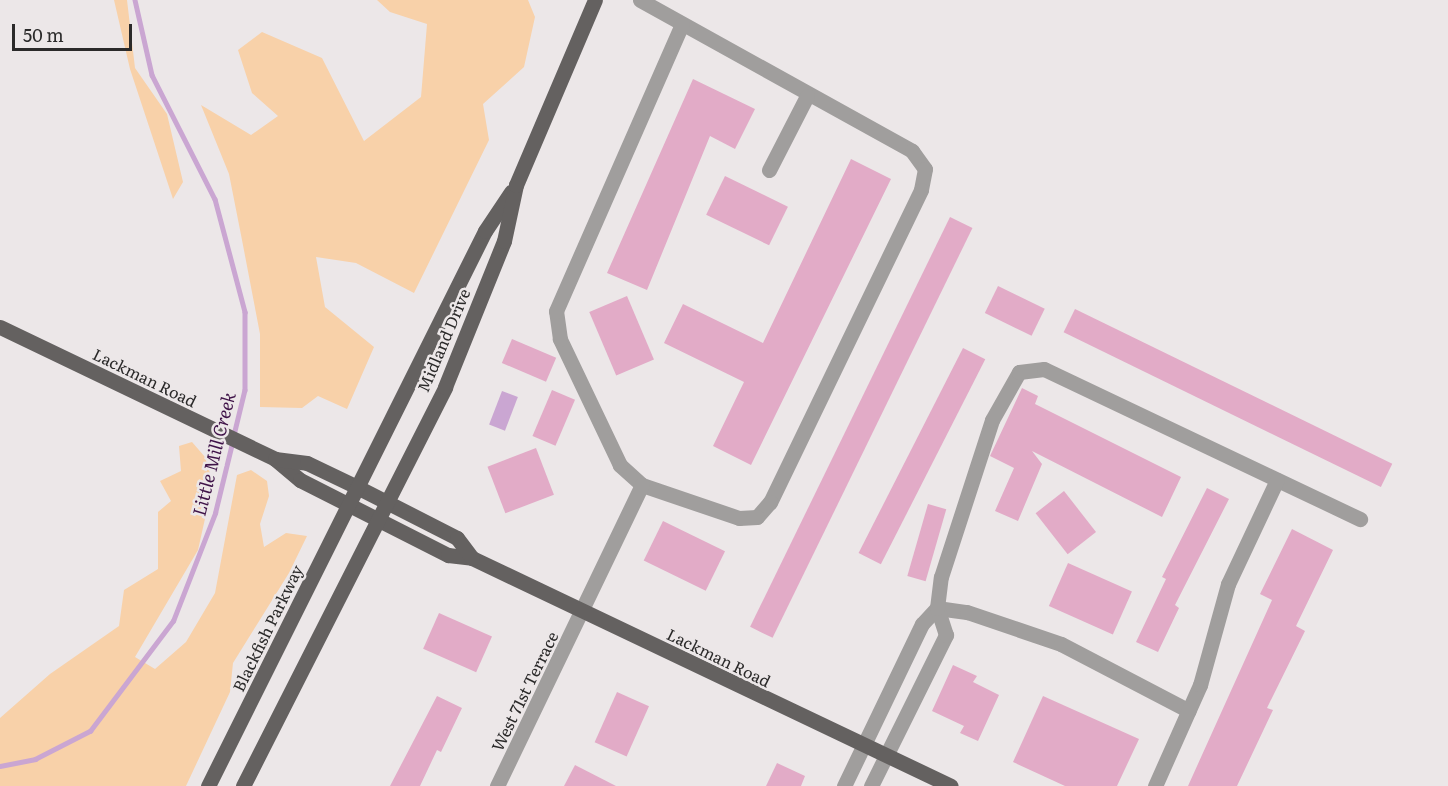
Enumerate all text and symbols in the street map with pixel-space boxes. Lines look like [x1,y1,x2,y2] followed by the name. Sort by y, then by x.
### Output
[15,12,135,50] scale bar
[23,21,64,48] text: 50 m
[413,285,473,395] street label: Midland Drive
[90,344,200,410] street label: Lackman Road
[188,390,240,518] water label: Little Mill Creek
[228,561,306,695] street label: Blackfish Parkway
[664,624,774,690] street label: Lackman Road
[487,628,561,754] street label: West 71st Terrace

